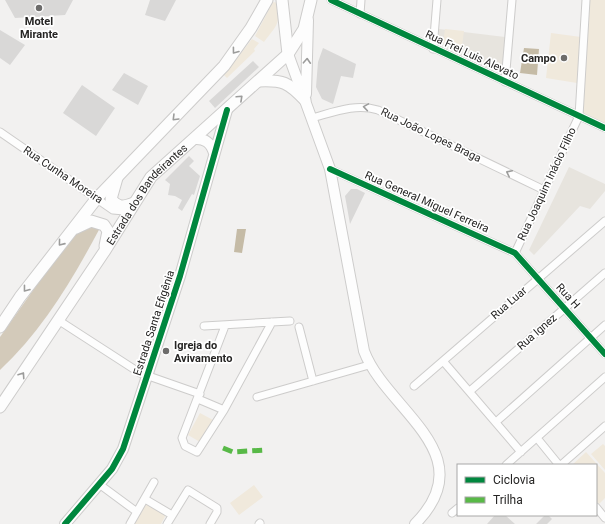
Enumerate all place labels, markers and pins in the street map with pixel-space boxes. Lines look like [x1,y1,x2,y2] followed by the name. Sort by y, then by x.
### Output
[34,3,44,13] marker: Motel Mirante
[20,15,58,41] place label: Motel Mirante
[521,52,556,65] place label: Campo
[559,53,569,63] marker: Campo
[174,339,232,365] place label: Igreja do Avivamento
[161,346,171,356] marker: Igreja do Avivamento

